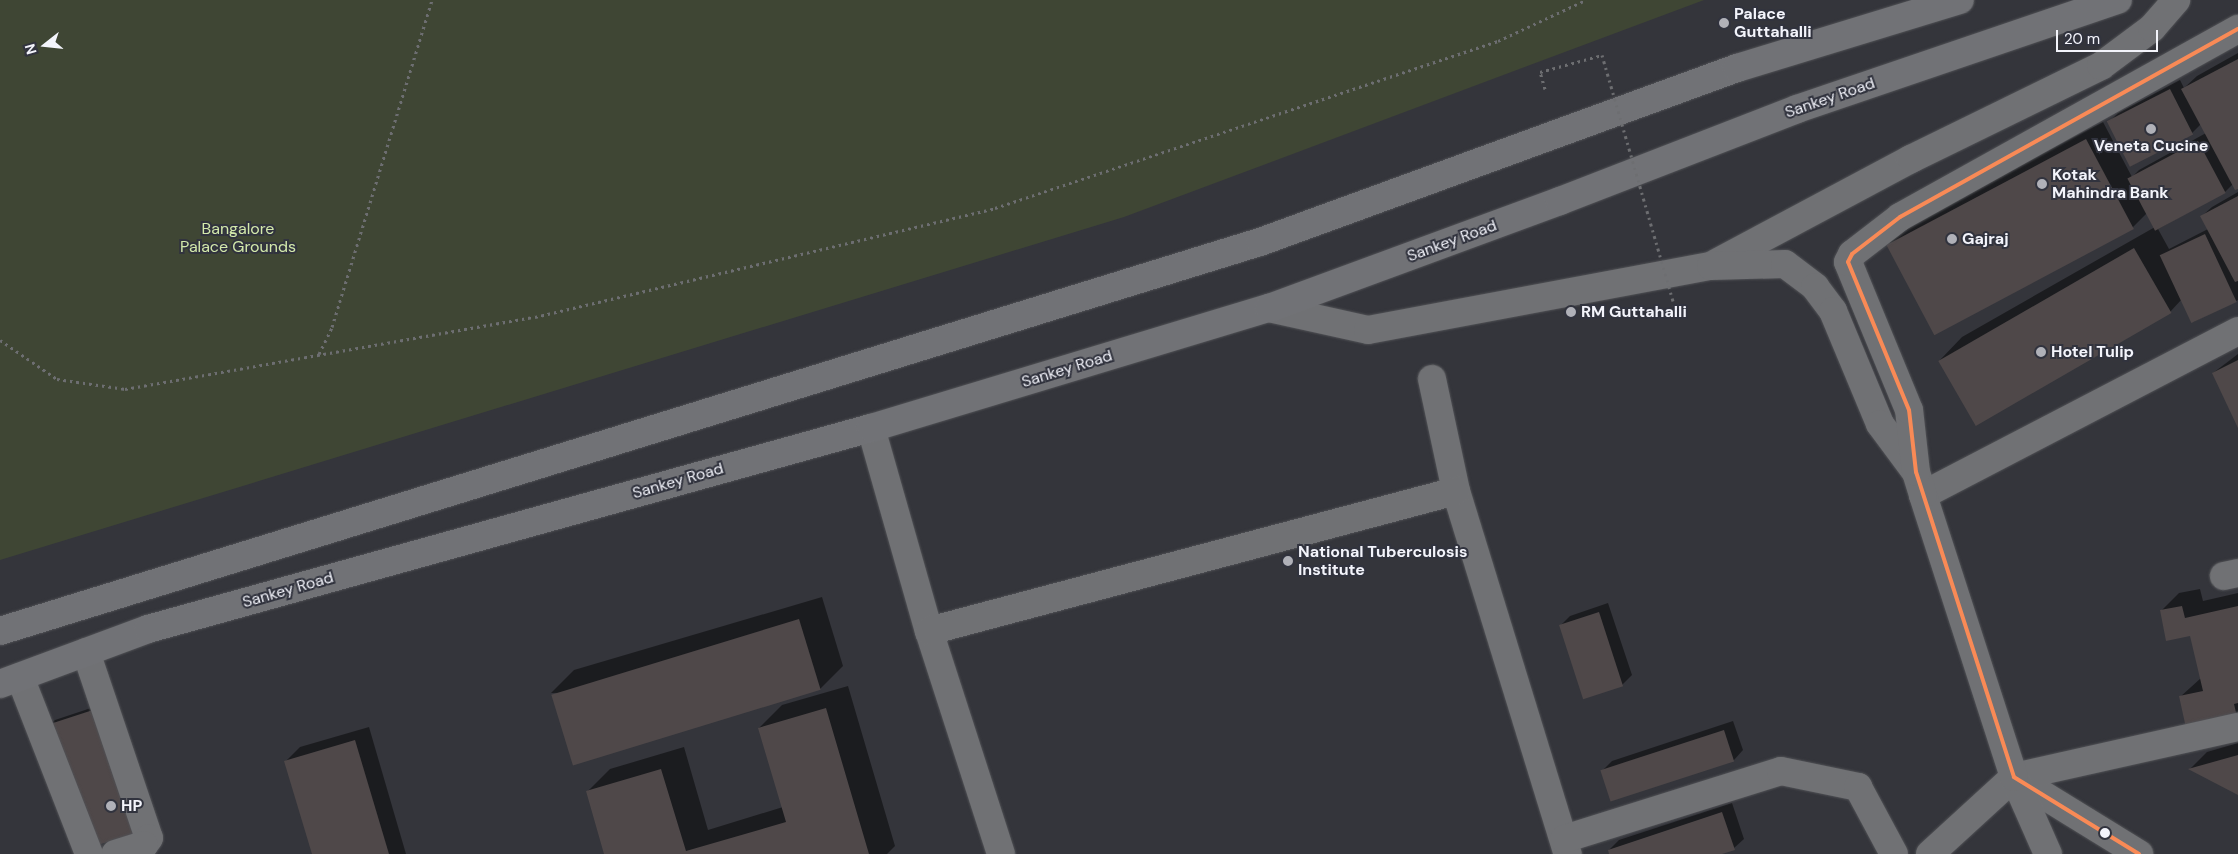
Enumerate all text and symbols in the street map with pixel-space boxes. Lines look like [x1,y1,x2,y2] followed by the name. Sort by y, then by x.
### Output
[1734,4,1812,42] place label: Palace Guttahalli
[1718,17,1730,29] marker: Palace Guttahalli
[20,20,70,70] north arrow
[2058,20,2160,52] scale bar
[2064,29,2100,49] text: 20 m
[21,42,41,57] text: N
[1783,74,1877,122] street label: Sankey Road
[2145,123,2157,135] marker: Veneta Cucine
[2094,136,2208,156] place label: Veneta Cucine
[2052,165,2169,203] place label: Kotak Mahindra Bank
[2036,178,2048,190] marker: Kotak Mahindra Bank
[1405,216,1499,266] street label: Sankey Road
[180,219,296,257] park label: Bangalore Palace Grounds
[1962,229,2009,249] place label: Gajraj
[1946,233,1958,245] marker: Gajraj
[1581,302,1687,322] place label: RM Guttahalli
[1565,306,1577,318] marker: RM Guttahalli
[2051,342,2134,362] place label: Hotel Tulip
[1019,346,1115,392] street label: Sankey Road
[2035,346,2047,358] marker: Hotel Tulip
[630,459,726,503] street label: Sankey Road
[1298,542,1467,580] place label: National Tuberculosis Institute
[1282,555,1294,567] marker: National Tuberculosis Institute
[240,568,336,612] street label: Sankey Road
[121,796,142,816] place label: HP
[105,800,117,812] marker: HP
[2100,828,2110,838] unlabelled marker

